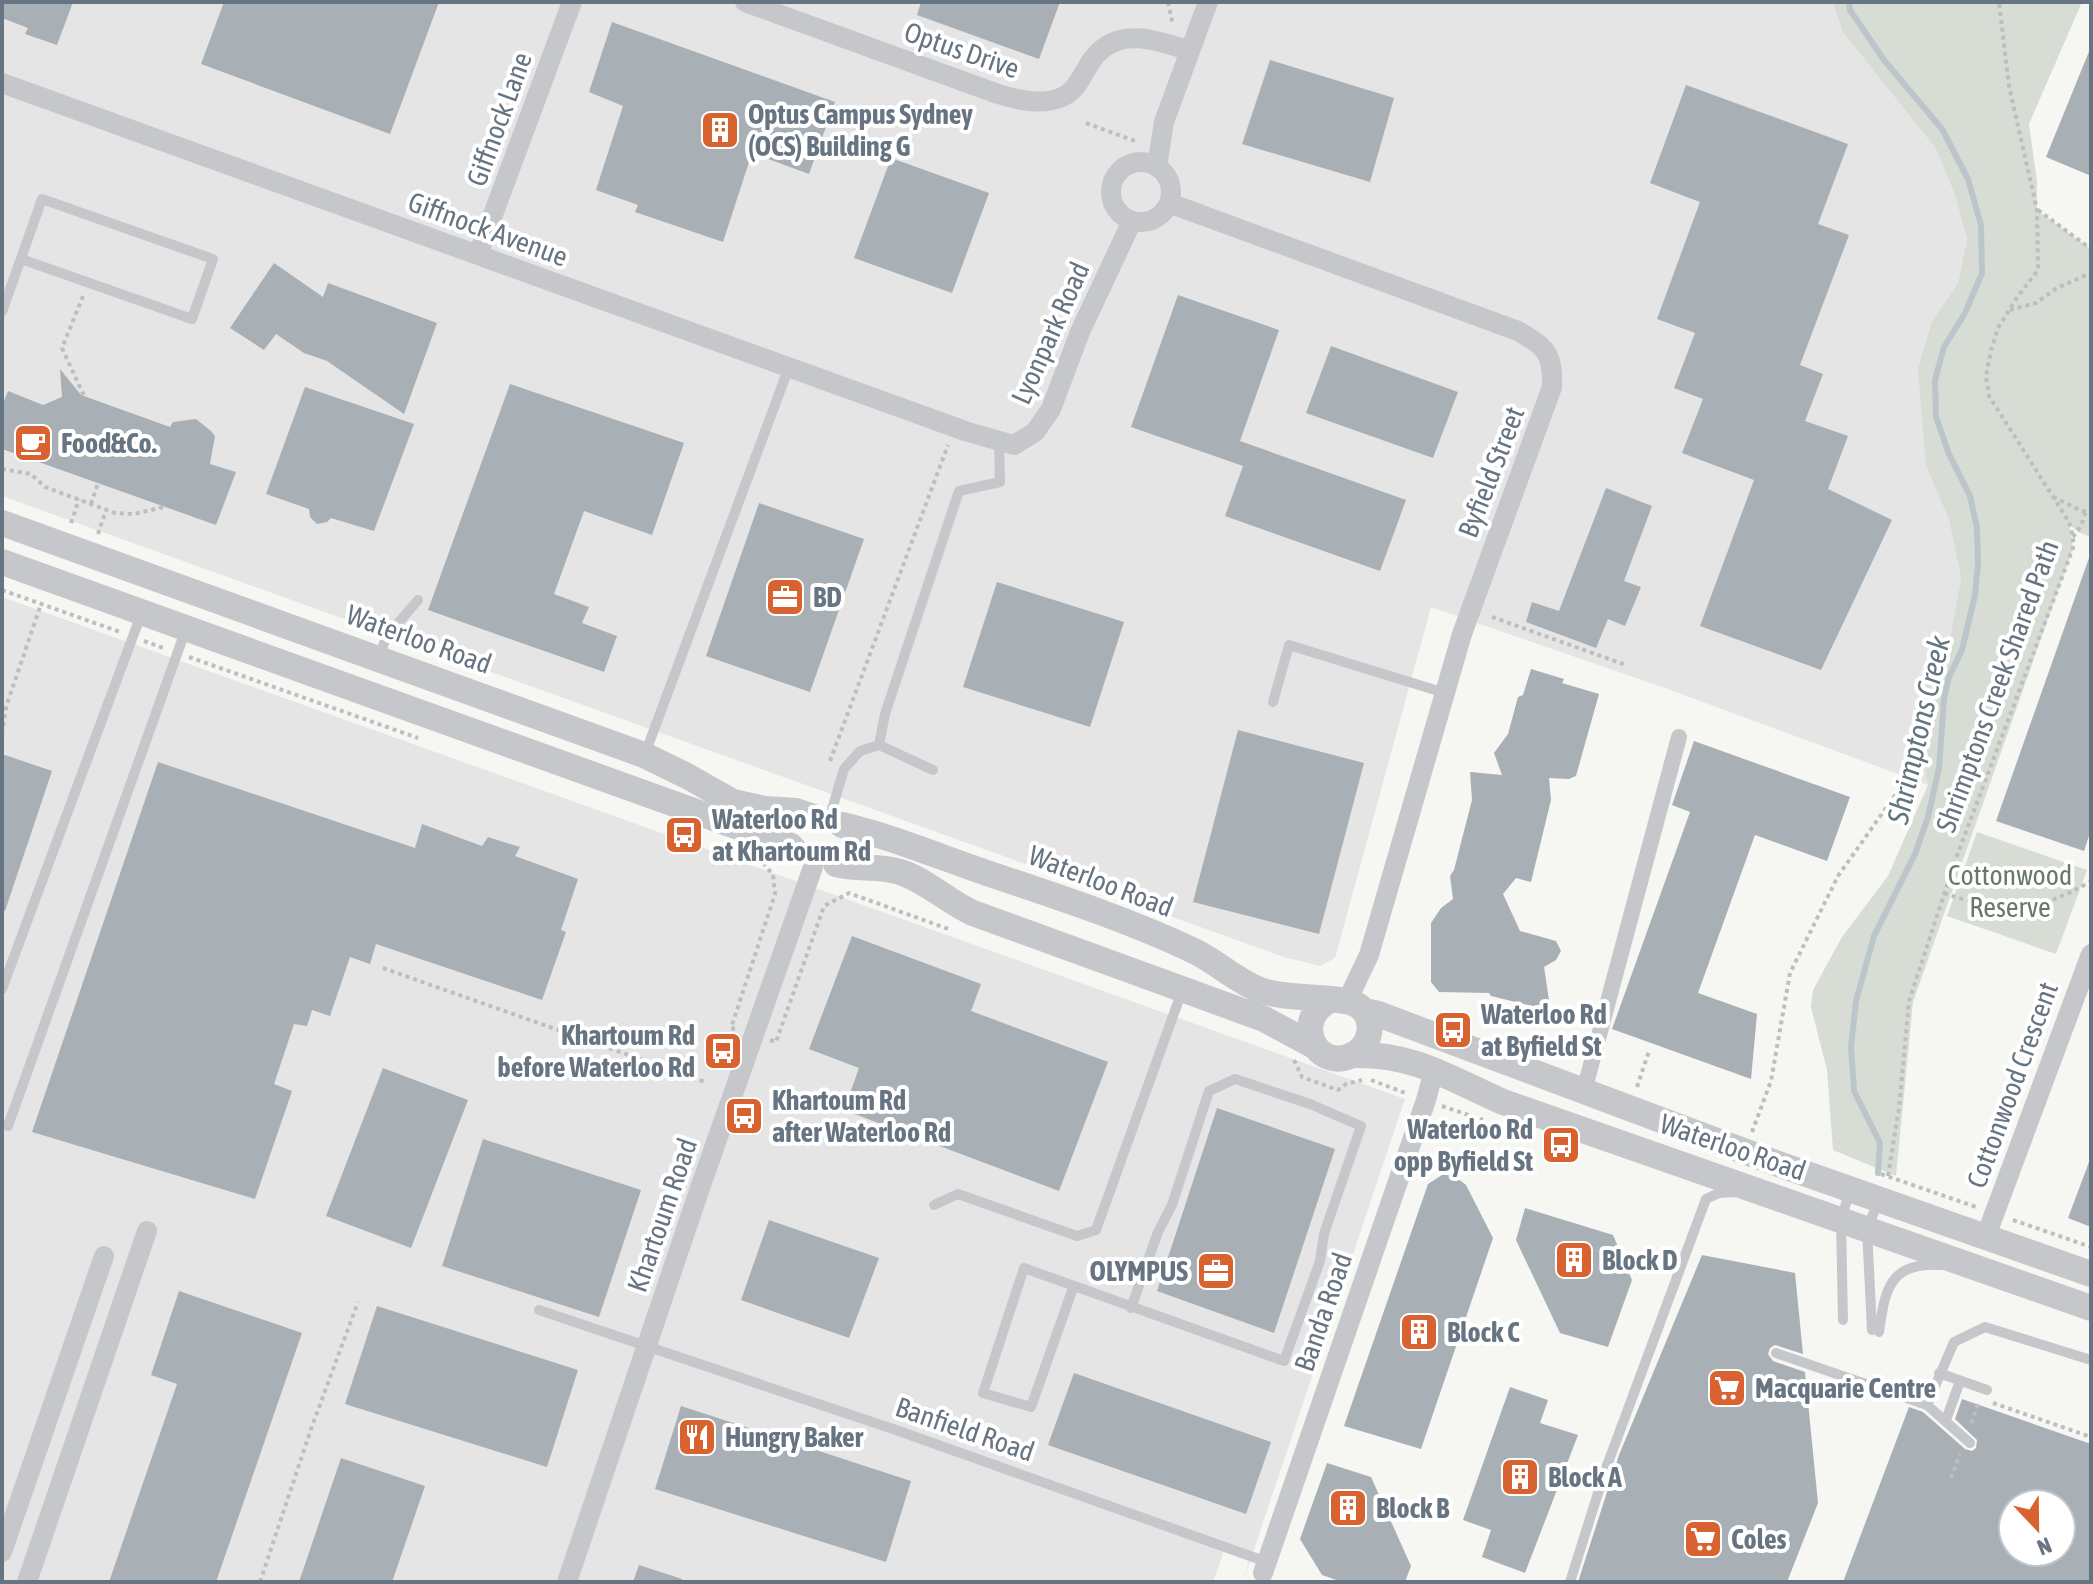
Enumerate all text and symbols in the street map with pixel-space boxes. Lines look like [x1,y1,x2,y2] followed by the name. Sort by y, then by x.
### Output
[900,15,1024,85] street label: Optus Drive
[460,48,538,190] street label: Giffnock Lane
[748,98,973,162] place label: Optus Campus Sydney (OCS) Building G
[699,109,741,151] building icon: Optus Campus Sydney (OCS) Building G
[404,185,572,273] street label: Giffnock Avenue
[1004,257,1096,409] street label: Lyonpark Road
[1451,402,1531,542] street label: Byfield Street
[12,422,54,464] cafe icon: Food&Co.
[61,427,157,459] place label: Food&Co.
[1929,536,2065,836] street label: Shrimptons Creek Shared Path
[764,576,806,618] office icon: BD
[813,581,842,613] place label: BD
[342,598,496,680] street label: Waterloo Road
[1880,632,1956,828] water label: Shrimptons Creek
[711,803,871,867] place label: Waterloo Rd at Khartoum Rd
[663,814,705,856] bus stop icon: Waterloo Rd at Khartoum Rd
[1024,839,1178,923] street label: Waterloo Road
[1948,859,2072,923] park label: Cottonwood Reserve
[1960,978,2064,1192] street label: Cottonwood Crescent
[1480,998,1607,1062] place label: Waterloo Rd at Byfield St
[1432,1009,1474,1051] bus stop icon: Waterloo Rd at Byfield St
[498,1019,695,1083] place label: Khartoum Rd before Waterloo Rd
[702,1030,744,1072] bus stop icon: Khartoum Rd before Waterloo Rd
[772,1084,951,1148] place label: Khartoum Rd after Waterloo Rd
[723,1095,765,1137] bus stop icon: Khartoum Rd after Waterloo Rd
[1656,1107,1810,1187] street label: Waterloo Road
[1394,1113,1533,1177] place label: Waterloo Rd opp Byfield St
[1540,1124,1582,1166] bus stop icon: Waterloo Rd opp Byfield St
[621,1134,703,1296] street label: Khartoum Road
[1553,1239,1595,1281] building icon: Block D
[1602,1244,1678,1276] place label: Block D
[1288,1248,1358,1376] street label: Banda Road
[1195,1250,1237,1292] office icon: OLYMPUS
[1090,1255,1188,1287] place label: OLYMPUS
[1398,1311,1440,1353] building icon: Block C
[1447,1316,1520,1348] place label: Block C
[1706,1367,1748,1409] supermarket icon: Macquarie Centre
[1755,1372,1936,1404] place label: Macquarie Centre
[891,1390,1039,1468] street label: Banfield Road
[676,1416,718,1458] restaurant icon: Hungry Baker
[725,1421,864,1453] place label: Hungry Baker
[1499,1456,1541,1498] building icon: Block A
[1548,1461,1622,1493] place label: Block A
[1327,1487,1369,1529] building icon: Block B
[1997,1488,2077,1568] north arrow
[1376,1492,1450,1524] place label: Block B
[1682,1518,1724,1560] supermarket icon: Coles
[1731,1523,1787,1555] place label: Coles
[2034,1532,2055,1561] text: N

